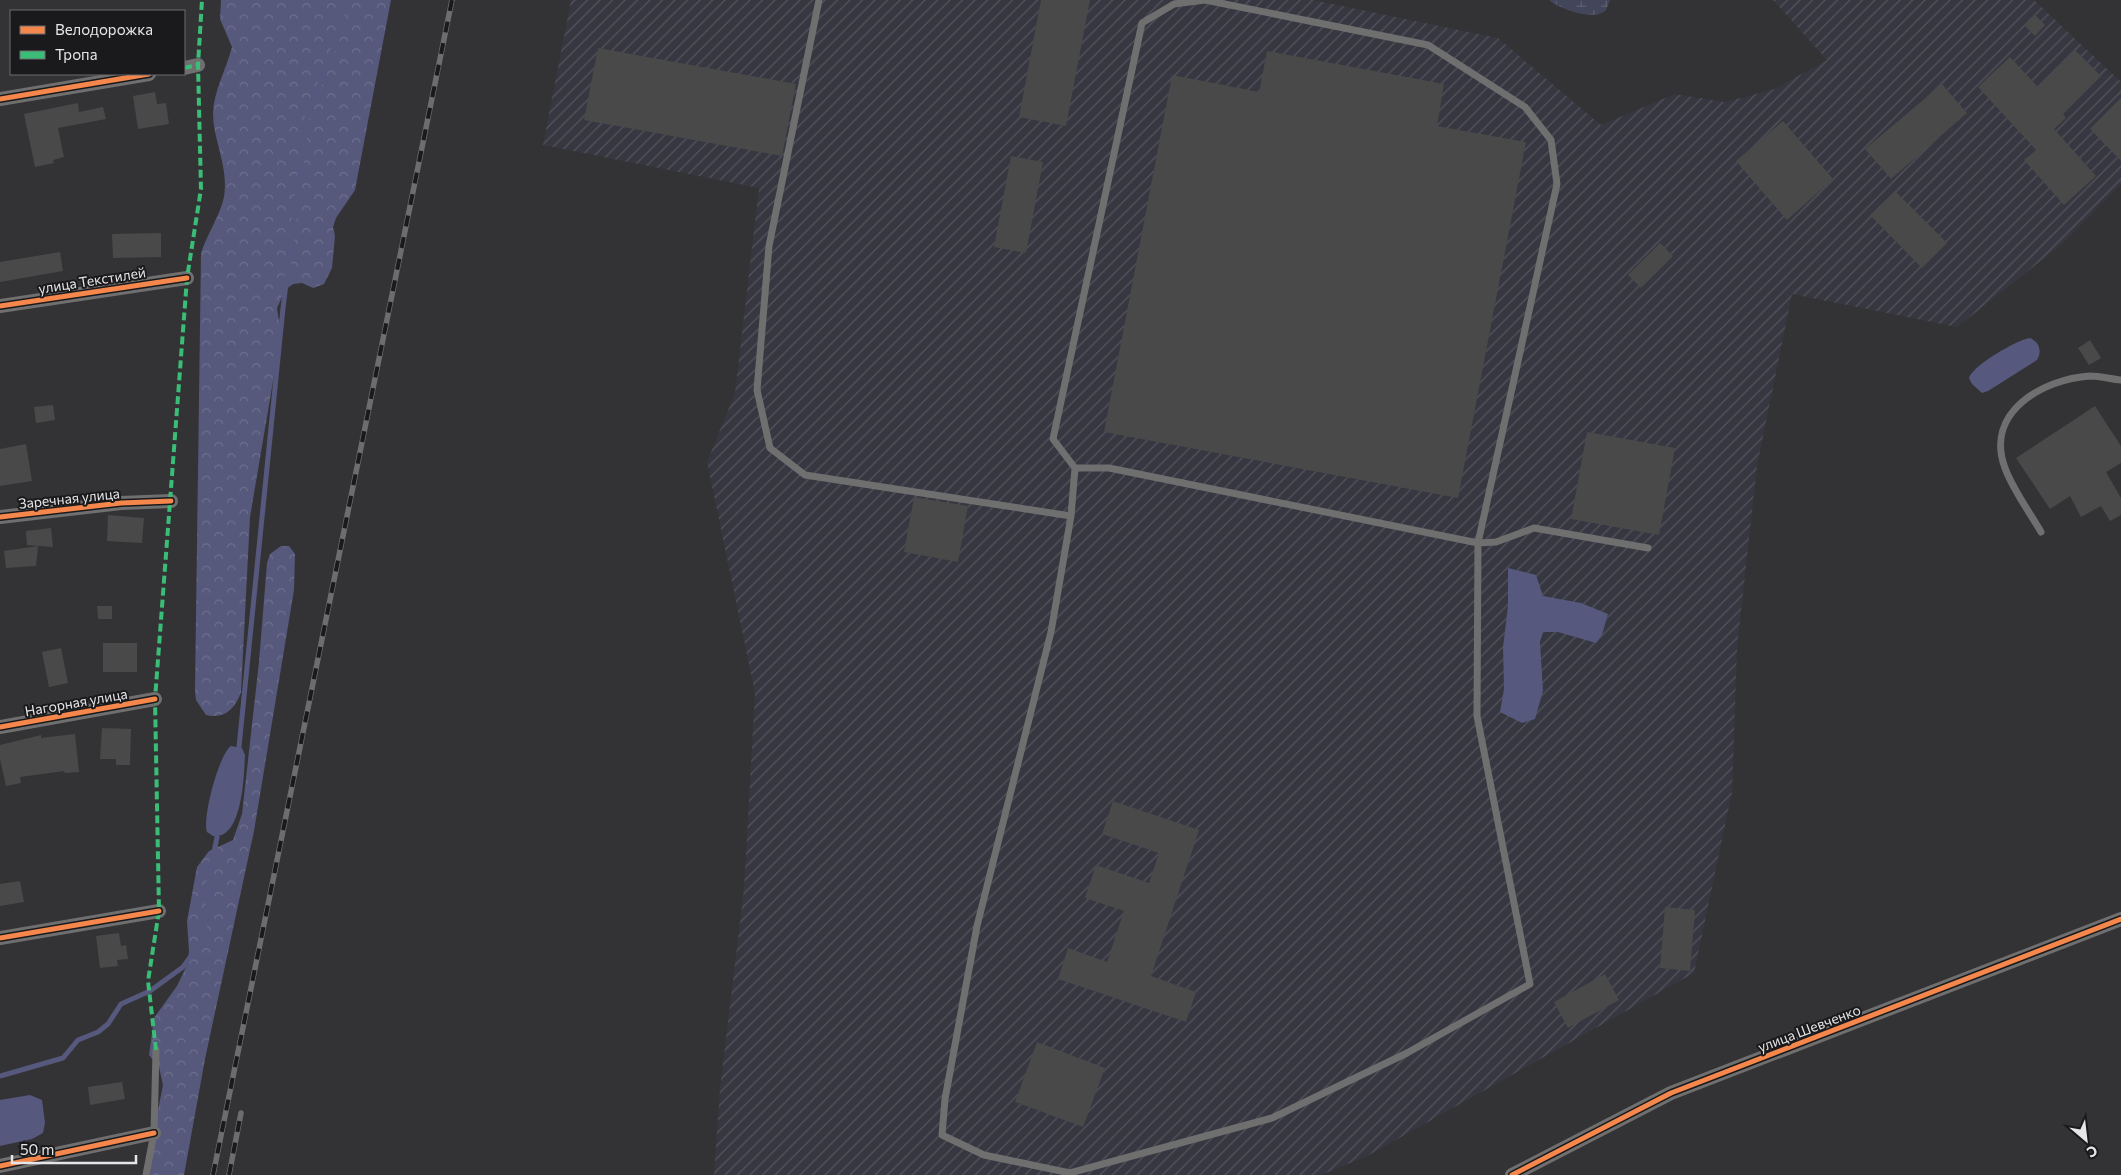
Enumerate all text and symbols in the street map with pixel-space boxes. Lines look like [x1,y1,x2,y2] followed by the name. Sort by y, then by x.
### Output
[10,10,185,75] legend
[55,20,153,38] text: Велодорожка
[55,45,97,63] text: Тропа
[37,263,147,297] street label: улица Текстилей
[17,484,121,512] street label: Заречная улица
[23,685,129,719] street label: Нагорная улица
[1755,1001,1863,1055] street label: улица Шевченко
[2061,1115,2111,1165] north arrow
[12,1132,136,1164] scale bar
[20,1140,54,1158] text: 50 m
[2084,1142,2101,1162] text: С

